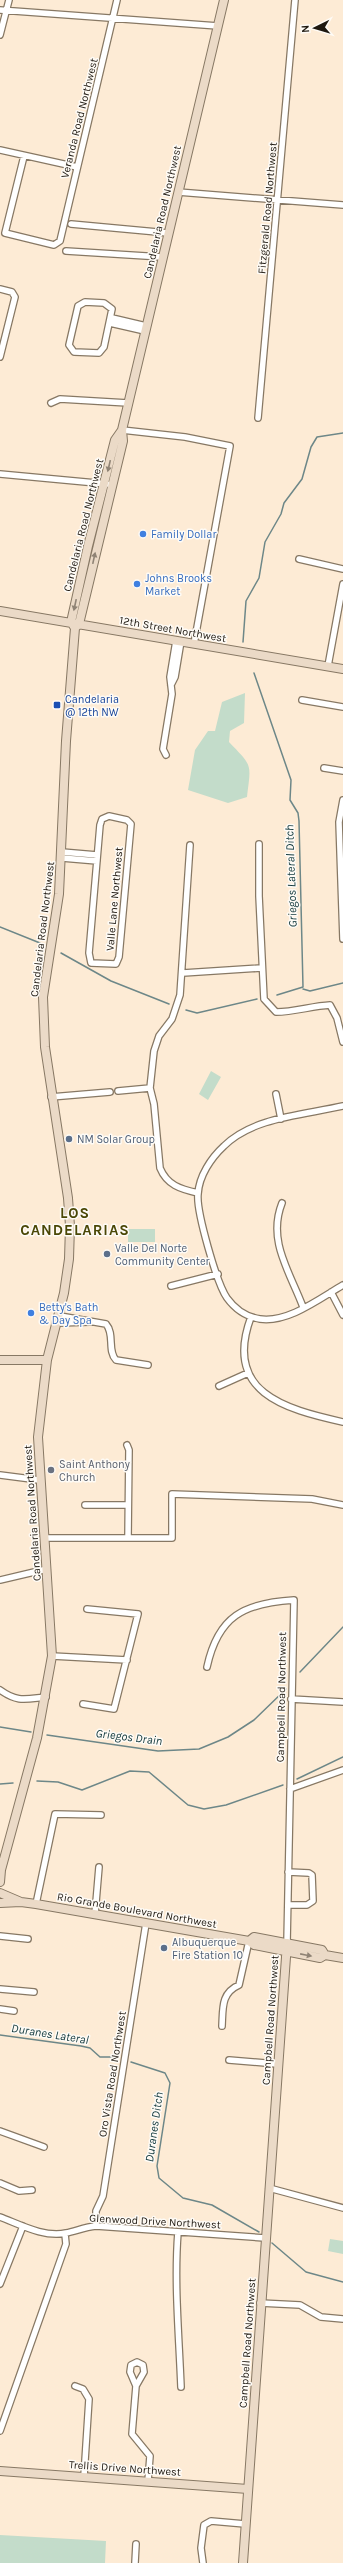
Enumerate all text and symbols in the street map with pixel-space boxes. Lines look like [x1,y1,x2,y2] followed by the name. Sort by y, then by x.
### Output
[295,8,335,48] north arrow
[299,24,312,33] text: N
[58,57,101,179] street label: Veranda Road Northwest
[255,142,280,274] street label: Fitzgerald Road Northwest
[141,144,184,280] street label: Candelaria Road Northwest
[61,457,106,593] street label: Candelaria Road Northwest
[105,459,111,472] one-way arrow
[151,528,216,541] place label: Family Dollar
[138,529,148,539] marker: Family Dollar
[91,552,97,565] one-way arrow
[145,572,212,598] place label: Johns Brooks Market
[132,579,142,589] marker: Johns Brooks Market
[71,599,77,612] one-way arrow
[119,614,227,645] street label: 12th Street Northwest
[65,693,119,719] place label: Candelaria @ 12th NW
[52,700,62,710] marker: Candelaria @ 12th NW
[282,824,300,928] water label: Griegos Lateral Ditch
[103,847,126,952] street label: Valle Lane Northwest
[28,861,57,998] street label: Candelaria Road Northwest
[77,1133,155,1146] place label: NM Solar Group
[64,1134,74,1144] marker: NM Solar Group
[20,1204,130,1239] district label: LOS CANDELARIAS
[115,1242,210,1268] place label: Valle Del Norte Community Center
[102,1249,112,1259] marker: Valle Del Norte Community Center
[39,1301,98,1327] place label: Betty's Bath & Day Spa
[26,1308,36,1318] marker: Betty's Bath & Day Spa
[21,1444,44,1581] street label: Candelaria Road Northwest
[59,1458,130,1484] place label: Saint Anthony Church
[46,1465,56,1475] marker: Saint Anthony Church
[274,1632,289,1762] street label: Campbell Road Northwest
[95,1726,163,1748] water label: Griegos Drain
[56,1890,218,1931] street label: Rio Grande Boulevard Northwest
[172,1936,243,1962] place label: Albuquerque Fire Station 10
[159,1943,169,1953] marker: Albuquerque Fire Station 10
[300,1952,312,1958] one-way arrow
[259,1955,282,2085] street label: Campbell Road Northwest
[96,2010,129,2138] street label: Oro Vista Road Northwest
[10,2021,90,2047] water label: Duranes Lateral
[142,2091,166,2163] water label: Duranes Ditch
[89,2212,221,2231] street label: Glenwood Drive Northwest
[236,2278,259,2408] street label: Campbell Road Northwest
[69,2458,181,2479] street label: Trellis Drive Northwest

